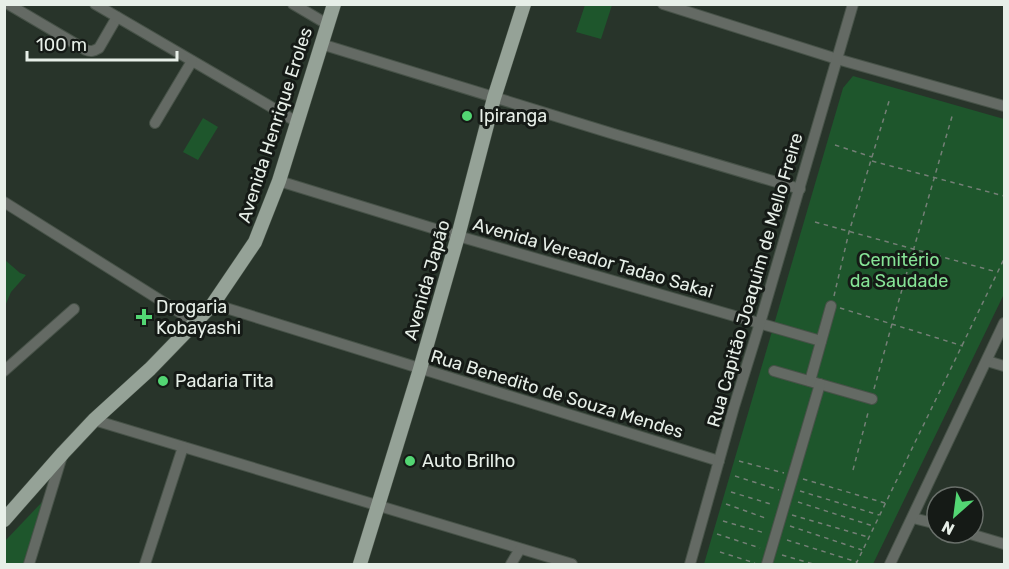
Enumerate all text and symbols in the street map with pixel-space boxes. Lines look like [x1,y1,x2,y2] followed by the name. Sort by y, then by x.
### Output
[27,24,177,62] scale bar
[233,25,317,225] street label: Avenida Henrique Eroles
[36,34,87,56] text: 100 m
[479,105,547,127] place label: Ipiranga
[460,109,474,123] marker: Ipiranga
[702,130,808,430] street label: Rua Capitão Joaquim de Mello Freire
[470,213,716,303] street label: Avenida Vereador Tadao Sakai
[399,217,455,343] street label: Avenida Japão
[850,249,948,292] park label: Cemitério da Saudade
[156,296,241,339] place label: Drogaria Kobayashi
[137,310,151,324] marker: Drogaria Kobayashi
[428,345,686,443] street label: Rua Benedito de Souza Mendes
[175,370,274,392] place label: Padaria Tita
[156,374,170,388] marker: Padaria Tita
[422,450,515,472] place label: Auto Brilho
[403,454,417,468] marker: Auto Brilho
[925,485,985,545] north arrow
[939,517,958,539] text: N

